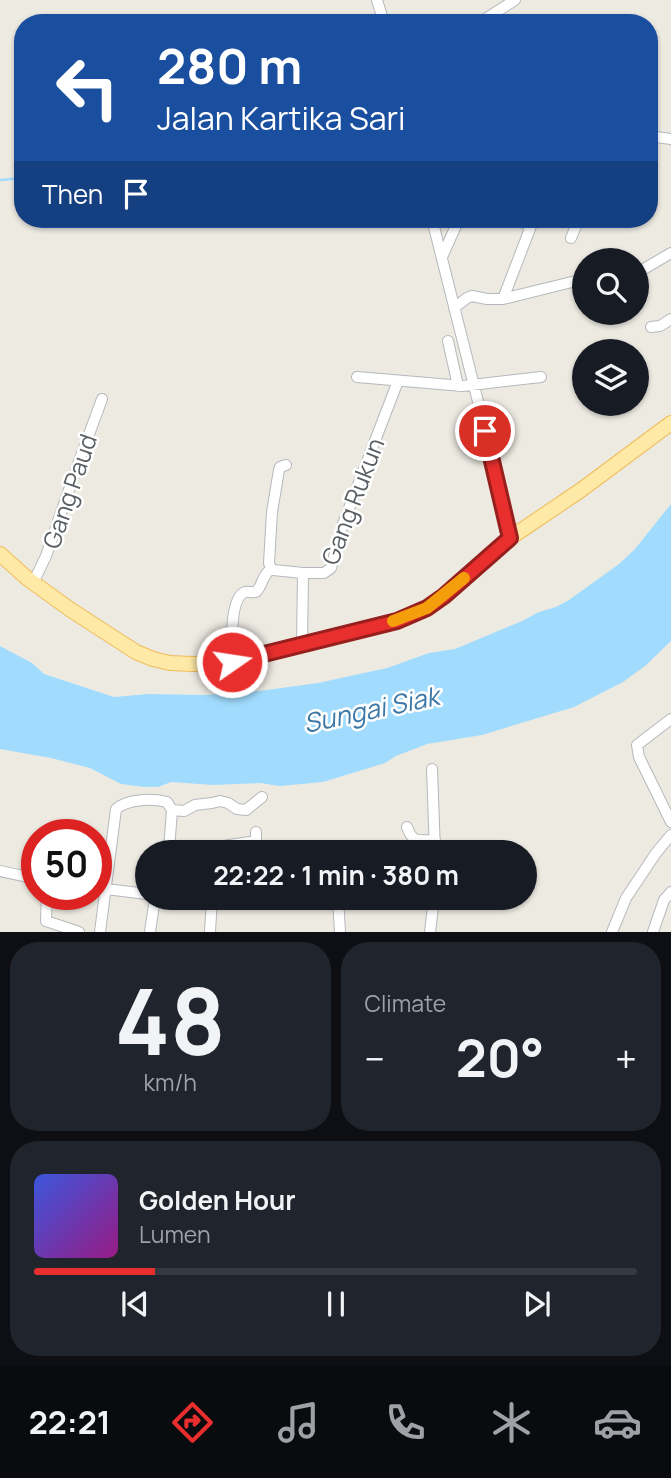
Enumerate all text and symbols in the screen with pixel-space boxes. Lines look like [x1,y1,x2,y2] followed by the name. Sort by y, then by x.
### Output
[157,32,302,99] text: 280 m
[42,42,133,133] icon: left
[157,96,405,140] text: Jalan Kartika Sari
[117,175,155,213] icon: arrive
[42,176,103,212] text: Then
[572,248,649,416] map controls
[572,248,649,325] button: search
[572,339,649,416] button: layers
[455,401,515,461] pin
[466,412,504,450] icon: arrive
[34,429,104,553] street label: Gang Paud
[313,433,391,569] street label: Gang Rukun
[195,625,269,699] position arrow
[300,676,446,741] water label: Sungai Siak
[21,819,112,910] speed limit sign: 50
[213,857,459,893] text: 22:22 · 1 min · 380 m
[115,958,226,1082] text: 48
[365,987,446,1019] text: Climate
[456,1022,544,1093] text: 20°
[365,1032,385,1084] text: −
[615,1032,637,1084] text: +
[144,1066,197,1098] text: km/h
[139,1182,296,1218] text: Golden Hour
[139,1218,211,1250] text: Lumen
[116,1285,154,1323] icon: previous
[317,1285,355,1323] icon: pause
[518,1285,556,1323] icon: next
[168,1398,217,1447] icon: directions
[274,1398,323,1447] icon: music
[381,1398,430,1447] icon: phone
[487,1398,536,1447] icon: climate
[593,1398,642,1447] icon: car
[29,1400,111,1444] text: 22:21

